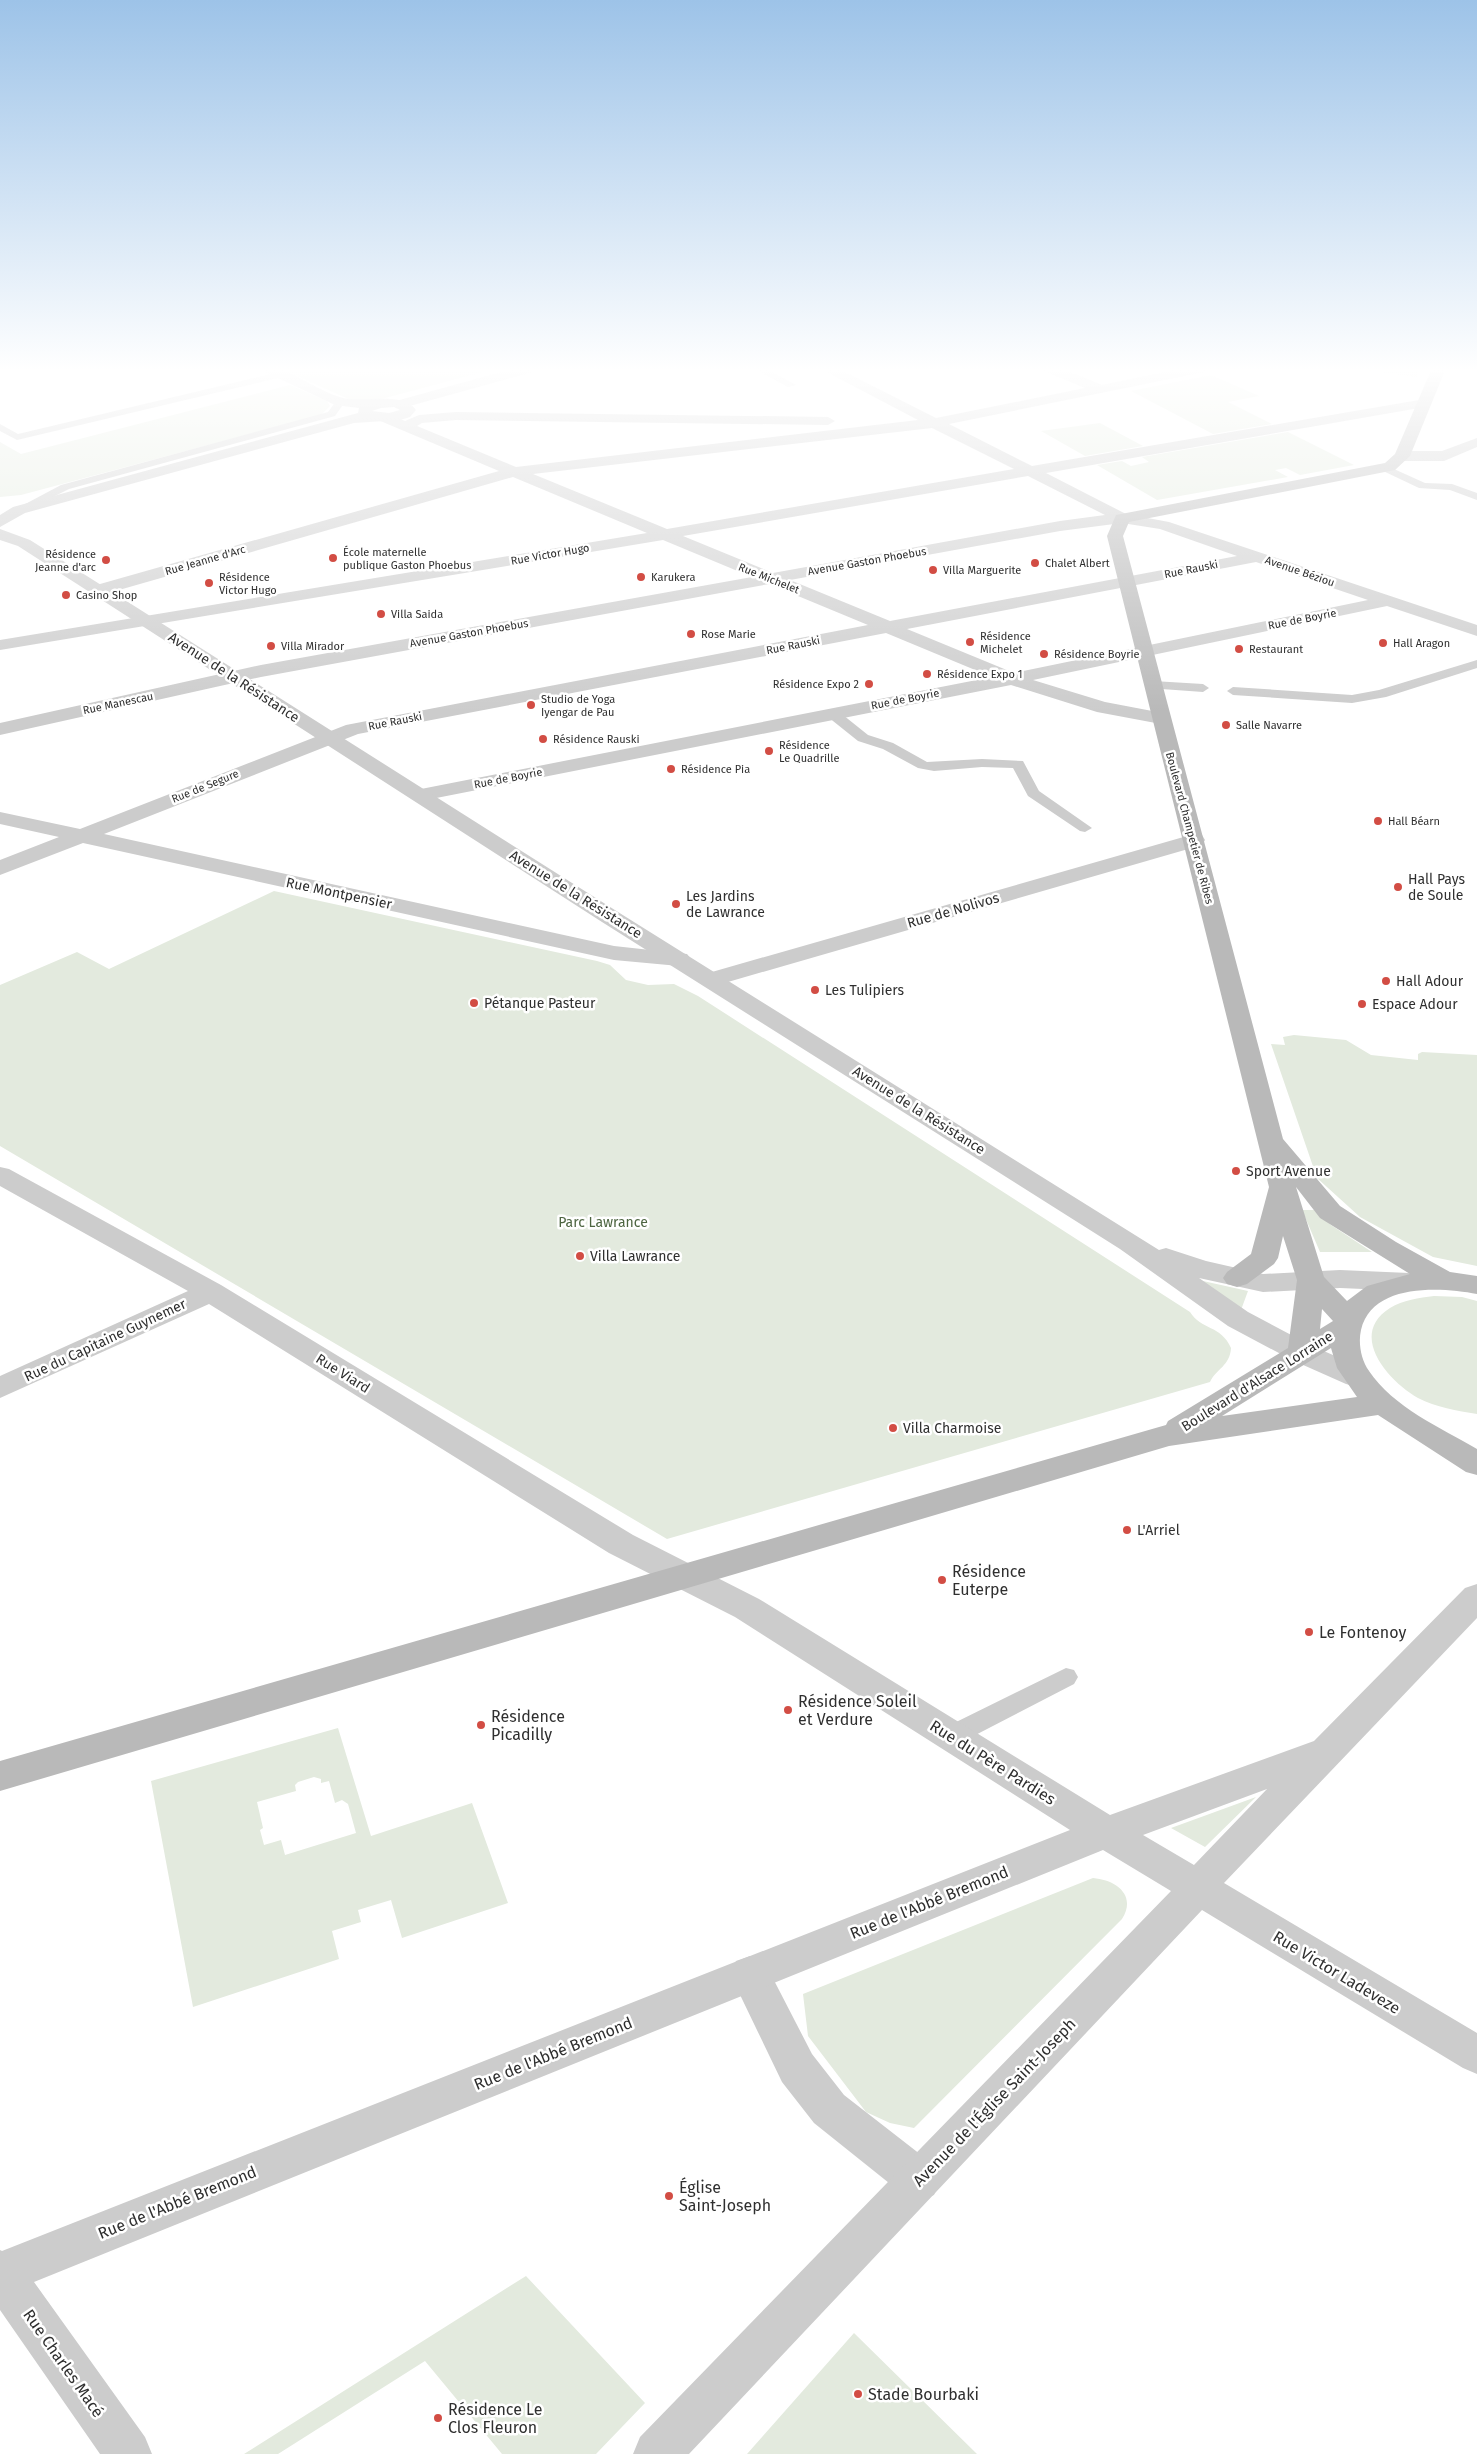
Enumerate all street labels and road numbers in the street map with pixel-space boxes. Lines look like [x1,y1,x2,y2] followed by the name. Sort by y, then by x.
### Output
[510,541,590,568] street label: Rue Victor Hugo
[163,543,247,578] street label: Rue Jeanne d'Arc
[807,545,927,578] street label: Avenue Gaston Phoebus
[1263,553,1336,589] street label: Avenue Béziou
[1163,558,1219,581] street label: Rue Rauski
[736,560,801,597] street label: Rue Michelet
[1267,607,1337,632] street label: Rue de Boyrie
[409,617,529,650] street label: Avenue Gaston Phoebus
[165,629,303,726] street label: Avenue de la Résistance
[765,634,821,657] street label: Rue Rauski
[870,687,940,712] street label: Rue de Boyrie
[82,690,154,717] street label: Rue Manescau
[367,710,423,733] street label: Rue Rauski
[1163,751,1216,906] street label: Boulevard Champetier de Ribes
[473,766,543,791] street label: Rue de Boyrie
[170,767,241,806] street label: Rue de Segure
[506,847,645,942] street label: Avenue de la Résistance
[284,874,394,913] street label: Rue Montpensier
[905,889,1002,932] street label: Rue de Nolivos
[849,1063,988,1158] street label: Avenue de la Résistance
[22,1295,189,1385] street label: Rue du Capitaine Guynemer
[1178,1328,1336,1435] street label: Boulevard d'Alsace Lorraine
[313,1350,373,1397] street label: Rue Viard
[926,1716,1059,1809] street label: Rue du Père Pardies
[847,1862,1011,1943] street label: Rue de l'Abbé Bremond
[1270,1927,1404,2018] street label: Rue Victor Ladeveze
[471,2013,635,2094] street label: Rue de l'Abbé Bremond
[908,2014,1080,2190] street label: Avenue de l'Église Saint-Joseph
[95,2162,259,2243] street label: Rue de l'Abbé Bremond
[19,2306,108,2421] street label: Rue Charles Macé

